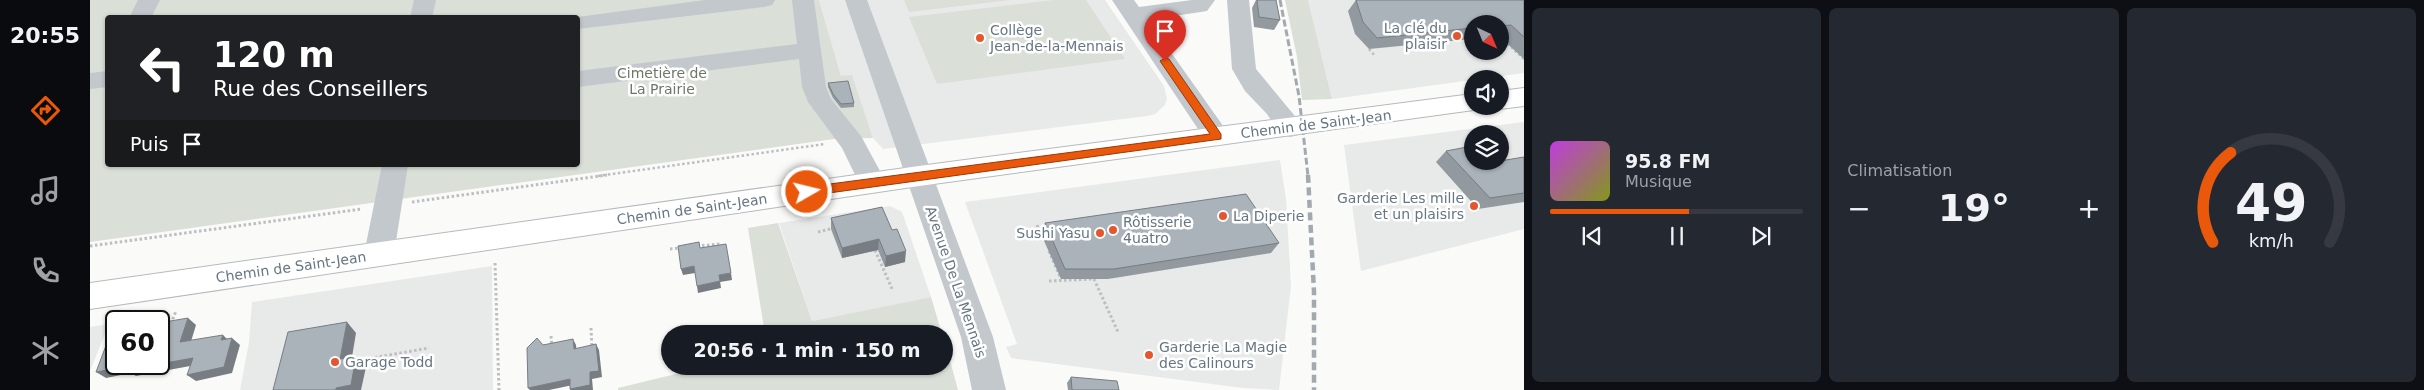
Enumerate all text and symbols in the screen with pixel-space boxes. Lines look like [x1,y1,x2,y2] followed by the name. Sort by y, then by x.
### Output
[1144,10,1186,61] pin
[1464,15,1509,60] north arrow
[1464,15,1509,170] map controls
[1151,17,1179,45] icon: arrive
[1384,20,1447,52] place label: La clé du plaisir
[989,22,1124,54] place label: Collège Jean-de-la-Mennais
[10,23,80,48] text: 20:55
[1451,30,1463,42] marker: La clé du plaisir
[974,32,986,44] marker: Collège Jean-de-la-Mennais
[130,35,195,100] icon: left
[213,35,335,75] text: 120 m
[617,65,707,97] park label: Cimetière de La Prairie
[1464,70,1509,115] button: sound
[213,76,428,101] text: Rue des Conseillers
[28,93,63,128] icon: directions
[1240,107,1392,141] street label: Chemin de Saint-Jean
[1464,125,1509,170] button: layers
[178,130,206,158] icon: arrive
[130,133,168,155] text: Puis
[1625,150,1710,172] text: 95.8 FM
[1847,161,1952,180] text: Climatisation
[780,165,832,217] position arrow
[1625,172,1692,191] text: Musique
[28,173,63,208] icon: music
[2235,173,2308,233] text: 49
[1938,186,2010,230] text: 19°
[1337,190,1464,222] place label: Garderie Les mille et un plaisirs
[616,191,768,227] street label: Chemin de Saint-Jean
[1847,192,1871,225] text: −
[2077,192,2101,225] text: +
[1468,200,1480,212] marker: Garderie Les mille et un plaisirs
[922,204,990,360] street label: Avenue De La Mennais
[1233,208,1304,224] place label: La Diperie
[1217,210,1229,222] marker: La Diperie
[1123,214,1192,246] place label: Rôtisserie 4uatro
[1578,222,1606,250] icon: previous
[1663,222,1691,250] icon: pause
[1747,222,1775,250] icon: next
[1107,224,1119,236] marker: Rôtisserie 4uatro
[1016,225,1090,241] place label: Sushi Yasu
[1094,227,1106,239] marker: Sushi Yasu
[2249,230,2294,251] text: km/h
[215,249,367,285] street label: Chemin de Saint-Jean
[28,253,63,288] icon: phone
[105,310,170,375] speed limit sign: 60
[28,333,63,368] icon: climate
[693,339,921,361] text: 20:56 · 1 min · 150 m
[1159,339,1287,371] place label: Garderie La Magie des Calinours
[1143,349,1155,361] marker: Garderie La Magie des Calinours
[345,354,433,370] place label: Garage Todd
[329,356,341,368] marker: Garage Todd

